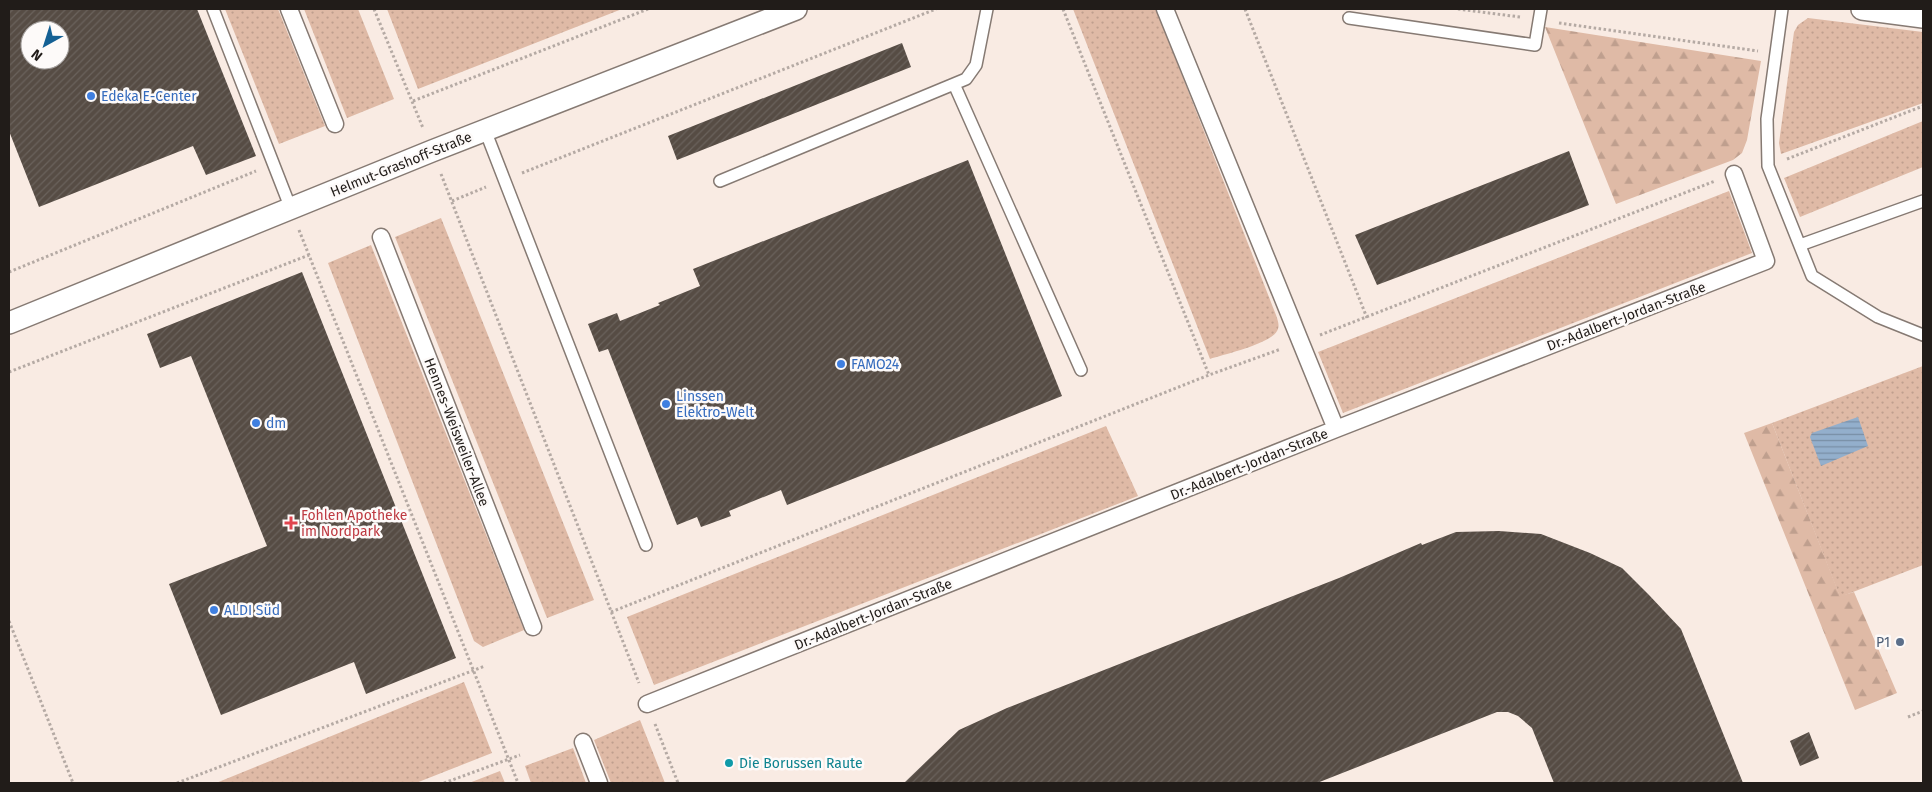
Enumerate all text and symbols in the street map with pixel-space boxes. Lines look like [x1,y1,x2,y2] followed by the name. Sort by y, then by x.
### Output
[20,20,70,70] north arrow
[28,45,46,64] text: N
[101,88,197,105] place label: Edeka E-Center
[85,90,97,102] marker: Edeka E-Center
[328,128,474,201] street label: Helmut-Grashoff-Straße
[1544,278,1708,355] street label: Dr.-Adalbert-Jordan-Straße
[420,355,493,509] street label: Hennes-Weisweiler-Allee
[851,356,900,373] place label: FAMO24
[835,358,847,370] marker: FAMO24
[676,388,755,421] place label: Linssen Elektro-Welt
[660,398,672,410] marker: Linssen Elektro-Welt
[266,415,286,432] place label: dm
[250,417,262,429] marker: dm
[1168,425,1331,504] street label: Dr.-Adalbert-Jordan-Straße
[301,507,407,540] place label: Fohlen Apotheke im Nordpark
[285,517,297,529] marker: Fohlen Apotheke im Nordpark
[792,575,955,654] street label: Dr.-Adalbert-Jordan-Straße
[224,602,280,619] place label: ALDI Süd
[208,604,220,616] marker: ALDI Süd
[1876,634,1890,651] place label: P1
[1894,636,1906,648] marker: P1
[739,755,863,772] place label: Die Borussen Raute
[723,757,735,769] marker: Die Borussen Raute

